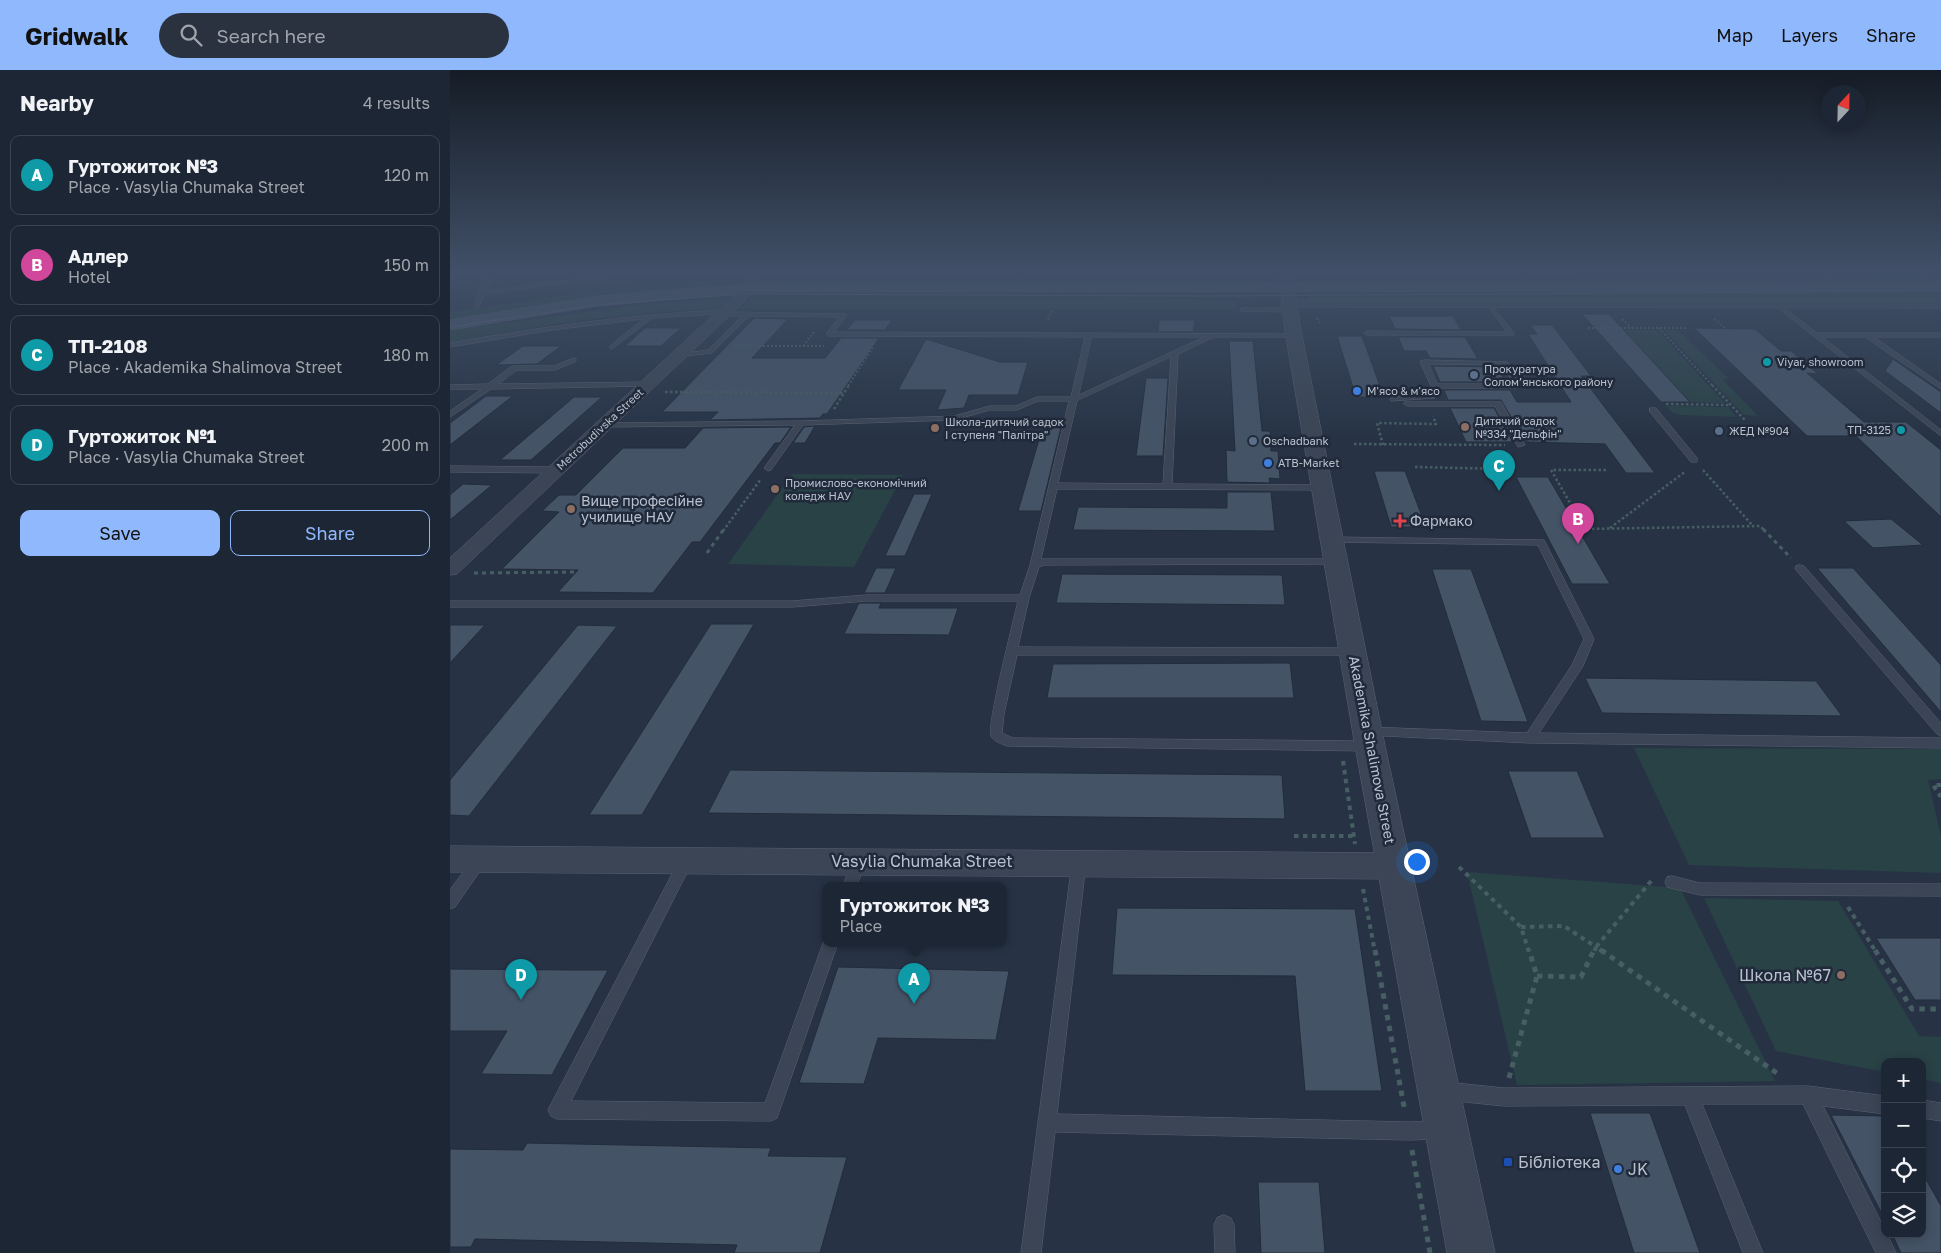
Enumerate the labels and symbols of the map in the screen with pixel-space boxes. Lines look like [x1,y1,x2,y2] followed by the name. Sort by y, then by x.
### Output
[1821,85,1866,130] north arrow
[1777,355,1864,368] place label: Viyar, showroom
[1761,356,1773,368] marker: Viyar, showroom
[1484,362,1613,388] place label: Прокуратура Солом’янського району
[1468,369,1480,381] marker: Прокуратура Солом’янського району
[1367,384,1440,397] place label: М'ясо & м'ясо
[554,385,646,472] street label: Metrobudivska Street
[1351,385,1363,397] marker: М'ясо & м'ясо
[1475,414,1562,440] place label: Дитячий садок №334 "Дельфін"
[945,415,1064,441] place label: Школа-дитячий садок І ступеня "Палітра"
[1459,421,1471,433] marker: Дитячий садок №334 "Дельфін"
[929,422,941,434] marker: Школа-дитячий садок І ступеня "Палітра"
[1847,423,1891,436] place label: ТП-3125
[1729,424,1790,437] place label: ЖЕД №904
[1895,424,1907,436] marker: ТП-3125
[1713,425,1725,437] marker: ЖЕД №904
[1263,434,1329,447] place label: Oschadbank
[1247,435,1259,447] marker: Oschadbank
[1483,450,1515,491] pin: C
[1278,456,1340,469] place label: ATB-Market
[1262,457,1274,469] marker: ATB-Market
[785,476,927,502] place label: Промислово-економічний коледж НАУ
[769,483,781,495] marker: Промислово-економічний коледж НАУ
[581,492,703,525] place label: Вище професійне училище НАУ
[565,503,577,515] marker: Вище професійне училище НАУ
[1562,503,1594,544] pin: B
[1410,512,1473,529] place label: Фармако
[1394,515,1406,527] marker: Фармако
[1346,654,1399,846] street label: Akademika Shalimova Street
[1404,849,1430,875] your location
[831,851,1013,871] street label: Vasylia Chumaka Street
[505,959,537,1000] pin: D
[898,963,930,1004] pin: A
[1739,965,1831,985] place label: Школа №67
[1835,969,1847,981] marker: Школа №67
[1518,1152,1600,1172] place label: Бібліотека
[1502,1156,1514,1168] marker: Бібліотека
[1628,1159,1648,1179] place label: JK
[1612,1163,1624,1175] marker: JK

